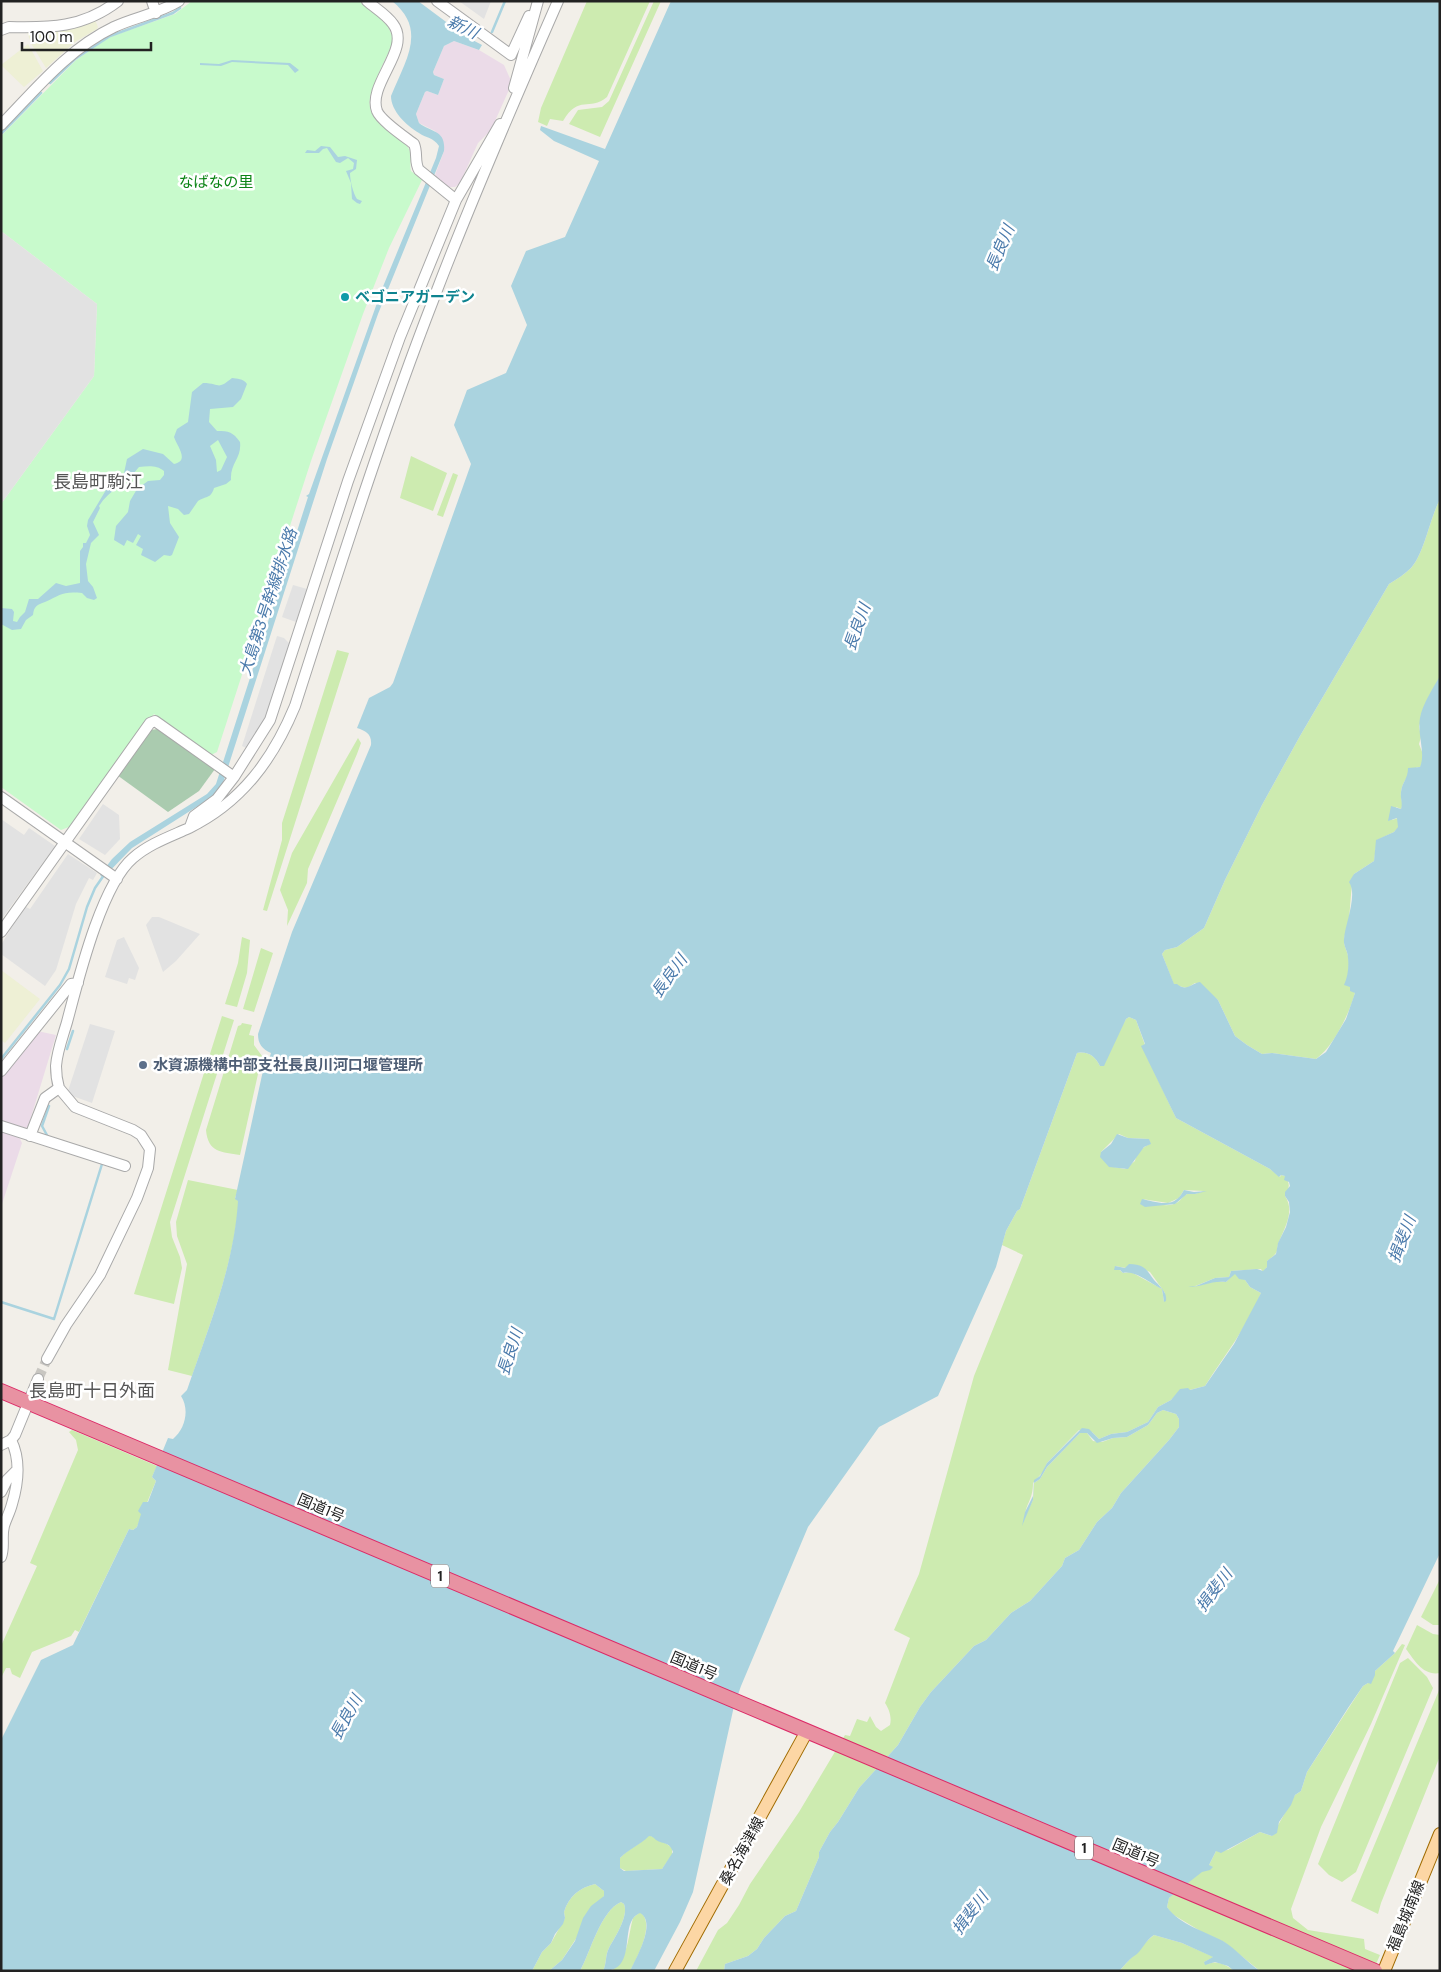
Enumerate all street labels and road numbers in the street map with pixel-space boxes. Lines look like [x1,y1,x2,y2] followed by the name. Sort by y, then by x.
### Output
[294,1489,348,1527] street label: 国道1号
[431,1564,449,1588] road number: 1
[667,1647,721,1685] street label: 国道1号
[715,1813,769,1889] street label: 桑名海津線
[1109,1834,1163,1872] street label: 国道1号
[1075,1836,1093,1860] road number: 1
[1383,1877,1429,1955] street label: 福島城南線

